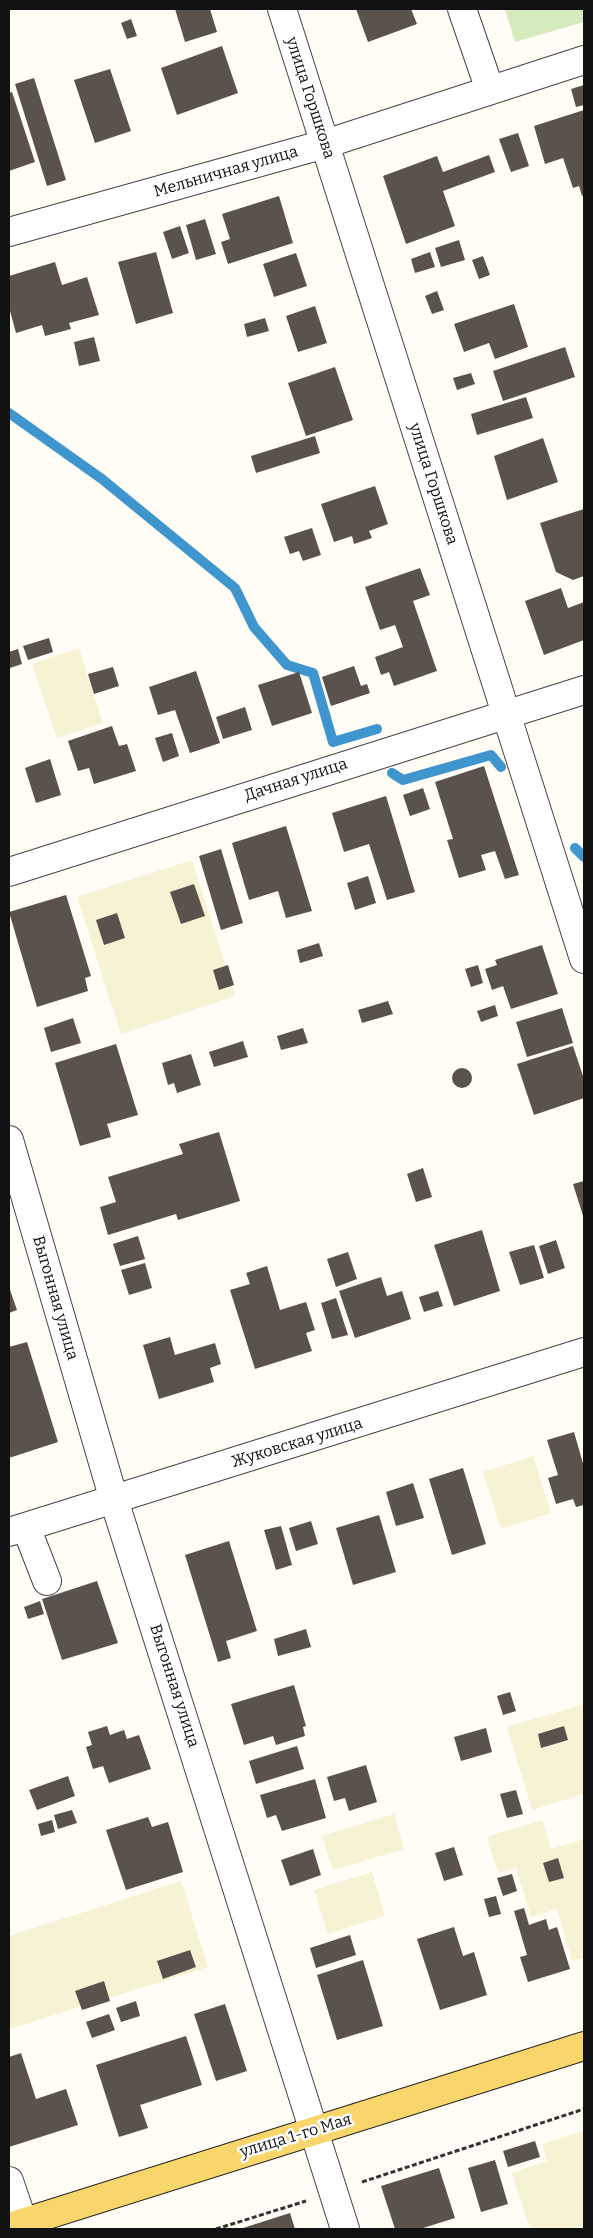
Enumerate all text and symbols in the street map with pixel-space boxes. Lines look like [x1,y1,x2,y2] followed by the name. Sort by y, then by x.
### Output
[281,35,339,161] street label: улица Горшкова
[152,142,300,202] street label: Мельничная улица
[404,421,462,547] street label: улица Горшкова
[242,754,350,806] street label: Дачная улица
[28,1234,82,1362] street label: Выгонная улица
[229,1414,365,1472] street label: Жуковская улица
[145,1622,203,1750] street label: Выгонная улица
[238,2110,354,2162] street label: улица 1-го Мая

